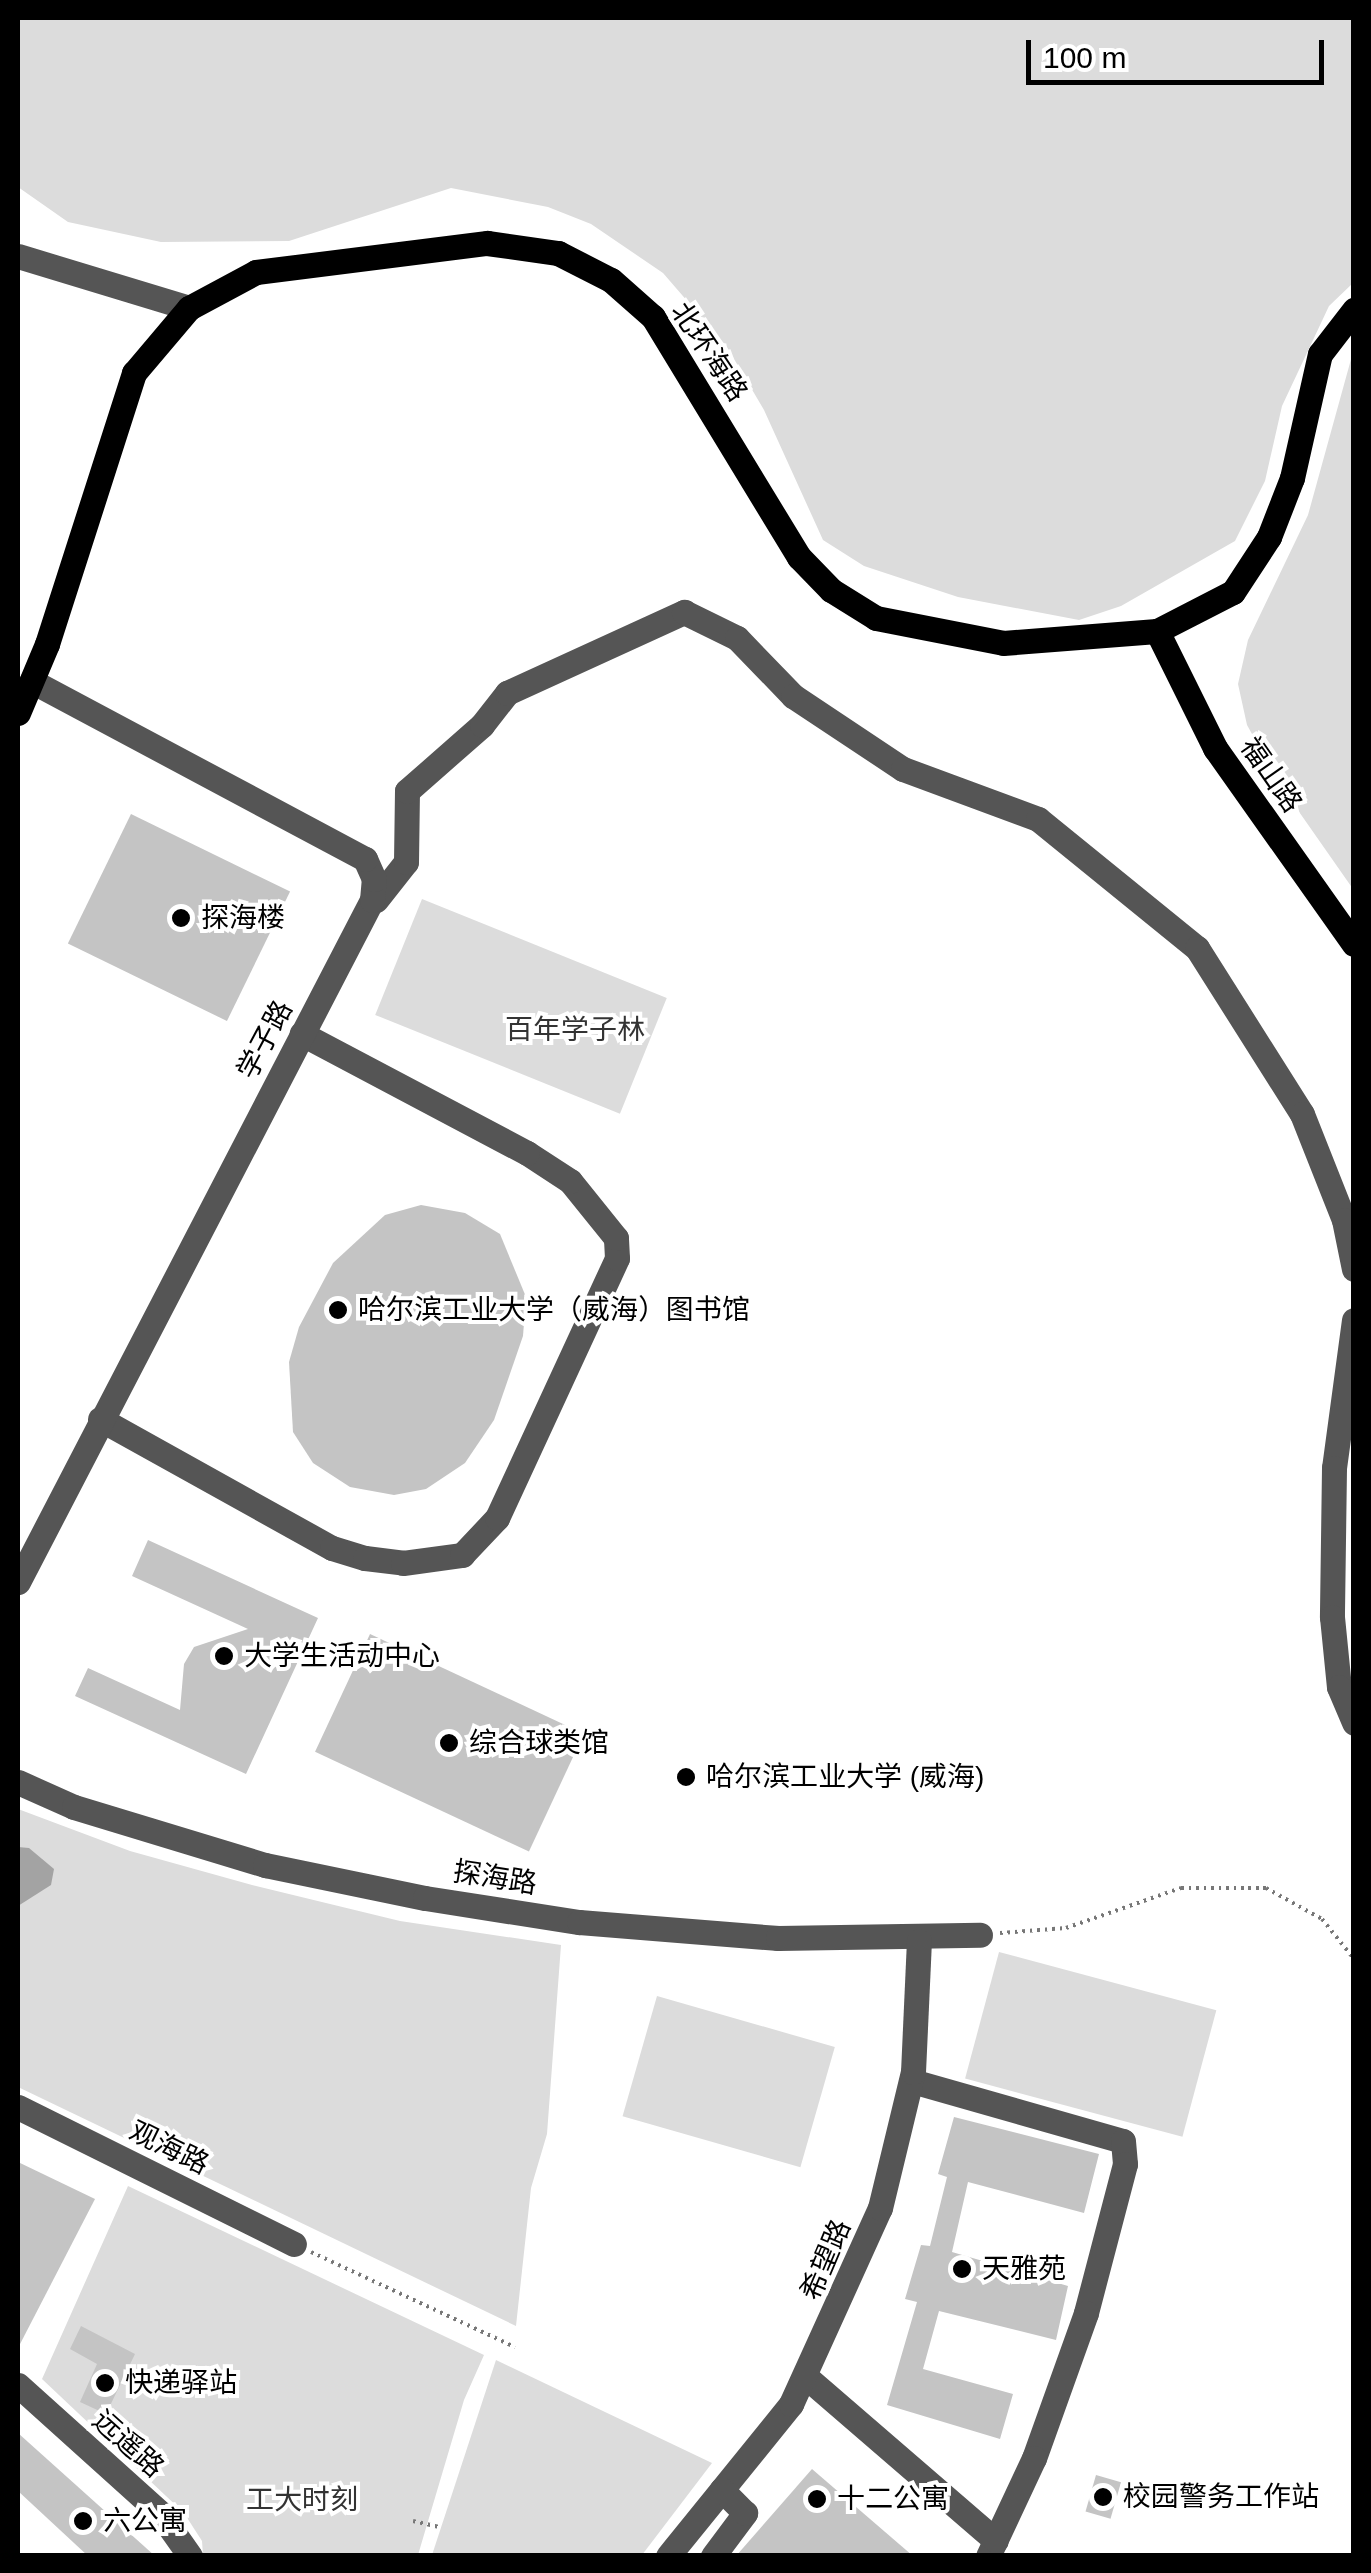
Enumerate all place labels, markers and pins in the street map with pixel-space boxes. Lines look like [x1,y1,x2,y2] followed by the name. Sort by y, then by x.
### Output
[201,901,285,935] place label: 探海楼
[170,907,192,929] marker: 探海楼
[358,1293,750,1327] place label: 哈尔滨工业大学（威海）图书馆
[327,1299,349,1321] marker: 哈尔滨工业大学（威海）图书馆
[244,1639,440,1673] place label: 大学生活动中心
[213,1645,235,1667] marker: 大学生活动中心
[469,1726,609,1760] place label: 综合球类馆
[438,1732,460,1754] marker: 综合球类馆
[706,1760,984,1794] place label: 哈尔滨工业大学 (威海)
[675,1766,697,1788] marker: 哈尔滨工业大学 (威海)
[982,2252,1066,2286] place label: 天雅苑
[951,2258,973,2280] marker: 天雅苑
[125,2366,237,2400] place label: 快递驿站
[94,2372,116,2394] marker: 快递驿站
[1123,2480,1319,2514] place label: 校园警务工作站
[837,2482,949,2516] place label: 十二公寓
[1092,2486,1114,2508] marker: 校园警务工作站
[806,2488,828,2510] marker: 十二公寓
[103,2504,187,2538] place label: 六公寓
[72,2510,94,2532] marker: 六公寓

